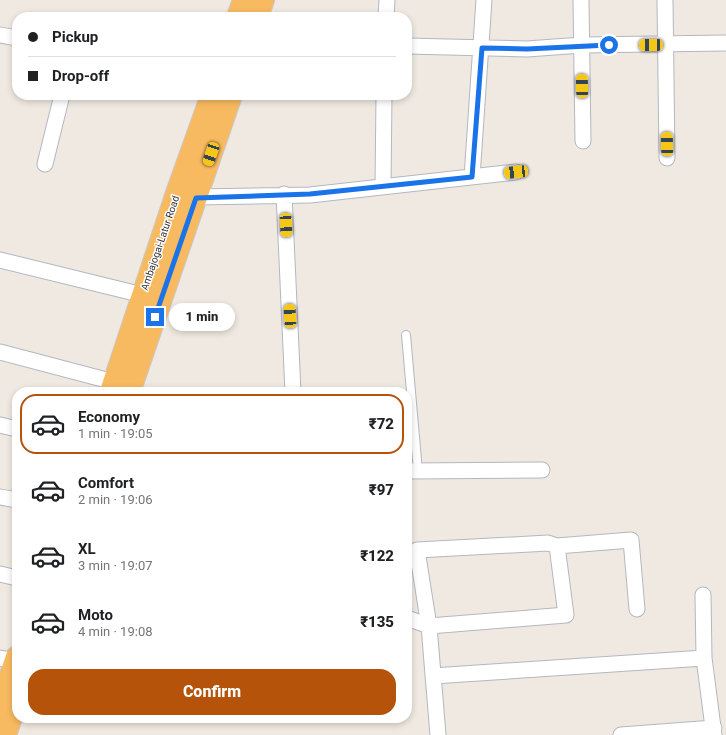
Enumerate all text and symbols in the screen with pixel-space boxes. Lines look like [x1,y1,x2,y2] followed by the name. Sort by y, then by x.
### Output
[52,28,98,46] text: Pickup
[600,36,618,54] route start
[639,39,663,51] car
[52,67,109,85] text: Drop-off
[576,74,588,98] car
[661,132,673,156] car
[201,141,221,167] car
[503,165,529,179] car
[139,194,181,292] street label: Ambajogai-Latur Road
[279,213,293,237] car
[169,303,235,331] callout: 1 min
[283,304,297,328] car
[146,308,164,326] route end
[186,309,218,324] text: 1 min
[30,406,66,442] icon: car
[78,408,140,426] text: Economy
[369,415,394,433] text: ₹72
[78,426,153,441] text: 1 min · 19:05
[30,472,66,508] icon: car
[78,474,134,492] text: Comfort
[369,481,394,499] text: ₹97
[78,492,153,507] text: 2 min · 19:06
[30,538,66,574] icon: car
[78,540,96,558] text: XL
[360,547,394,565] text: ₹122
[78,558,153,573] text: 3 min · 19:07
[30,604,66,640] icon: car
[78,606,113,624] text: Moto
[360,613,394,631] text: ₹135
[78,624,153,639] text: 4 min · 19:08
[28,669,396,715] button: Confirm

